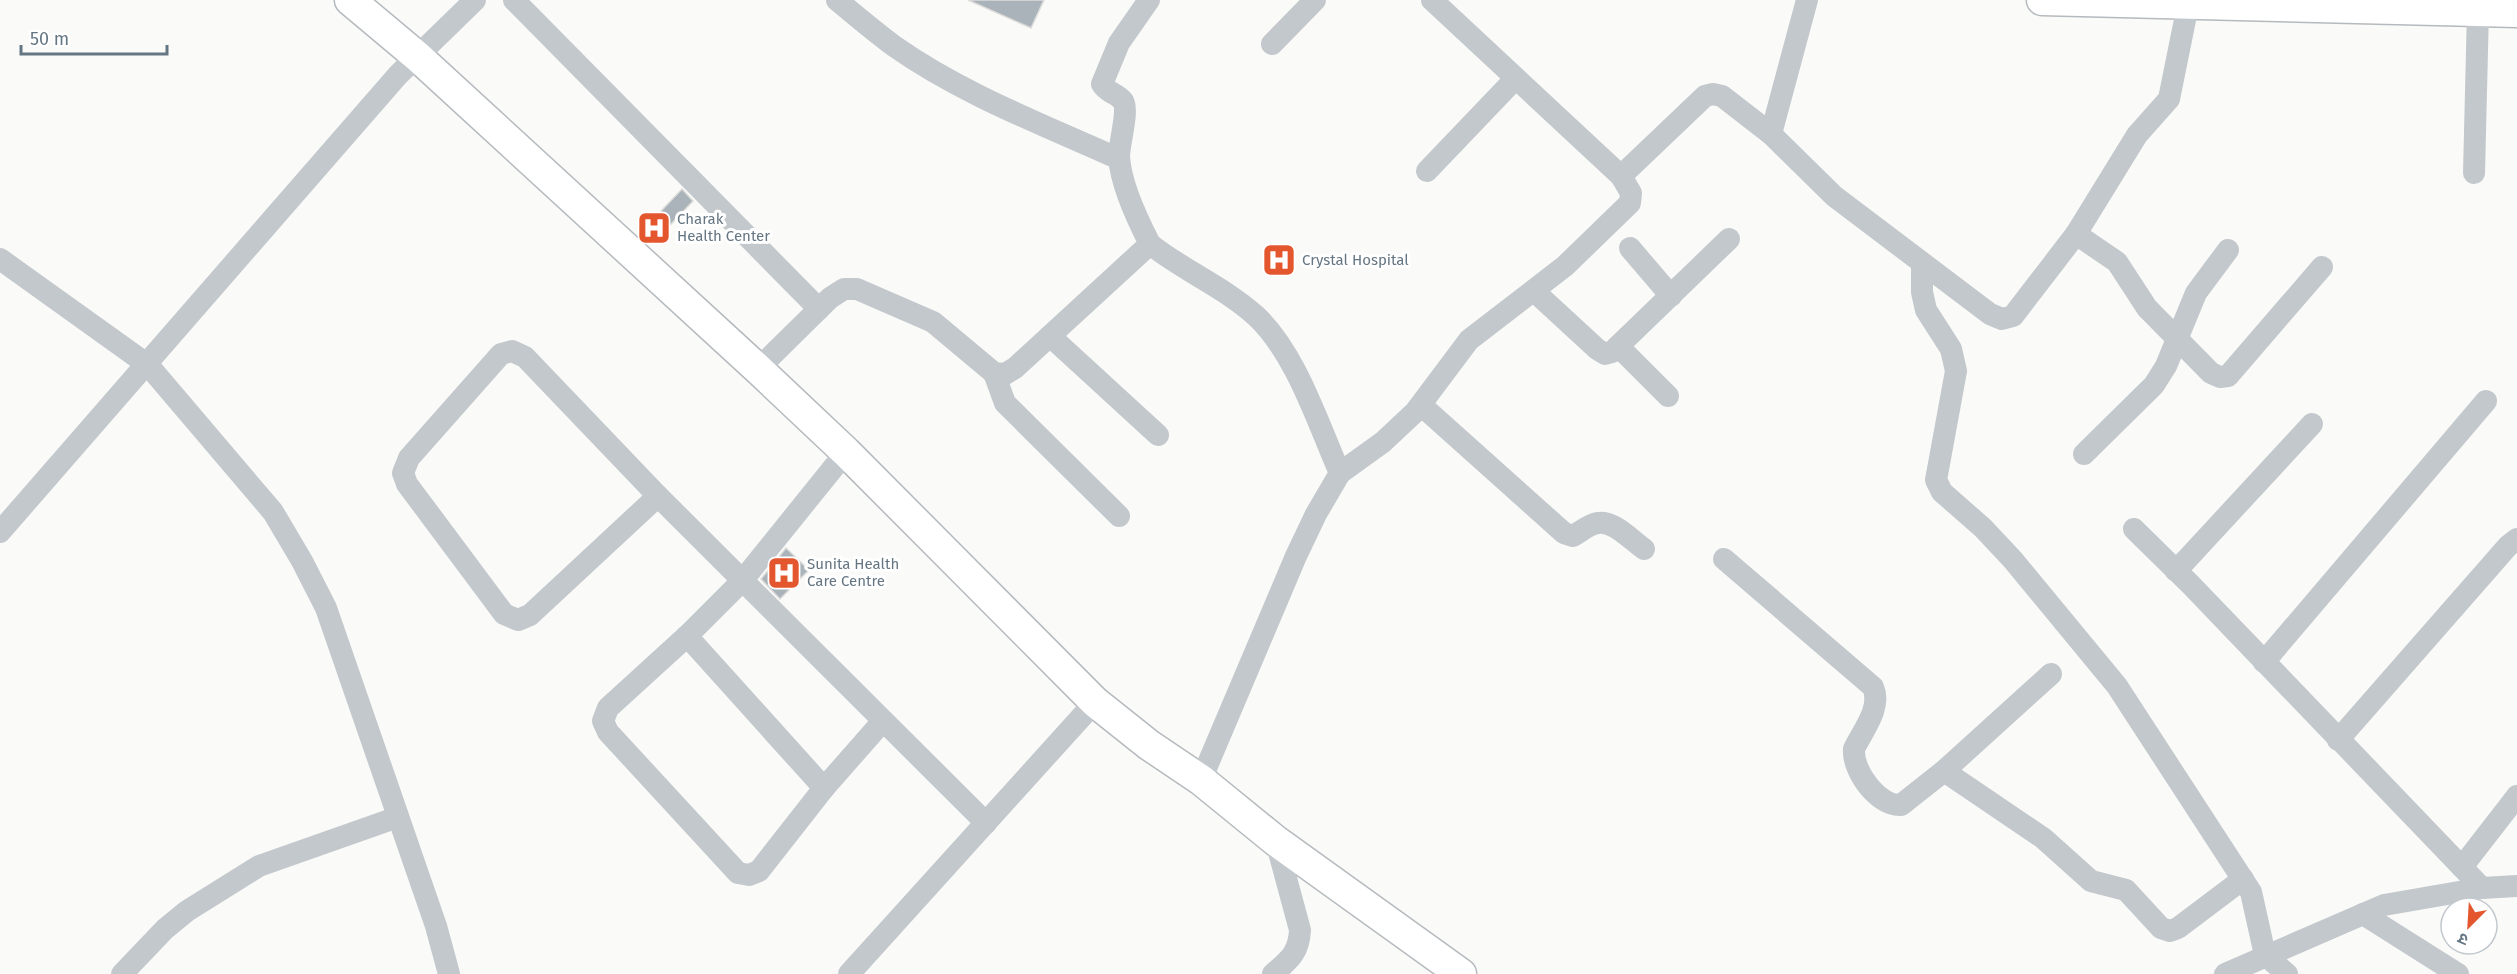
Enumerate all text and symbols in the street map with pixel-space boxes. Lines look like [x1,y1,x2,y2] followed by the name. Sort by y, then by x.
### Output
[21,18,166,56] scale bar
[30,28,69,50] text: 50 m
[636,210,672,246] hospital icon: Charak Health Center
[677,210,770,245] place label: Charak Health Center
[1261,242,1297,278] hospital icon: Crystal Hospital
[1302,251,1409,269] place label: Crystal Hospital
[766,555,802,591] hospital icon: Sunita Health Care Centre
[807,555,899,590] place label: Sunita Health Care Centre
[2439,896,2499,956] north arrow
[2454,928,2471,950] text: उ

